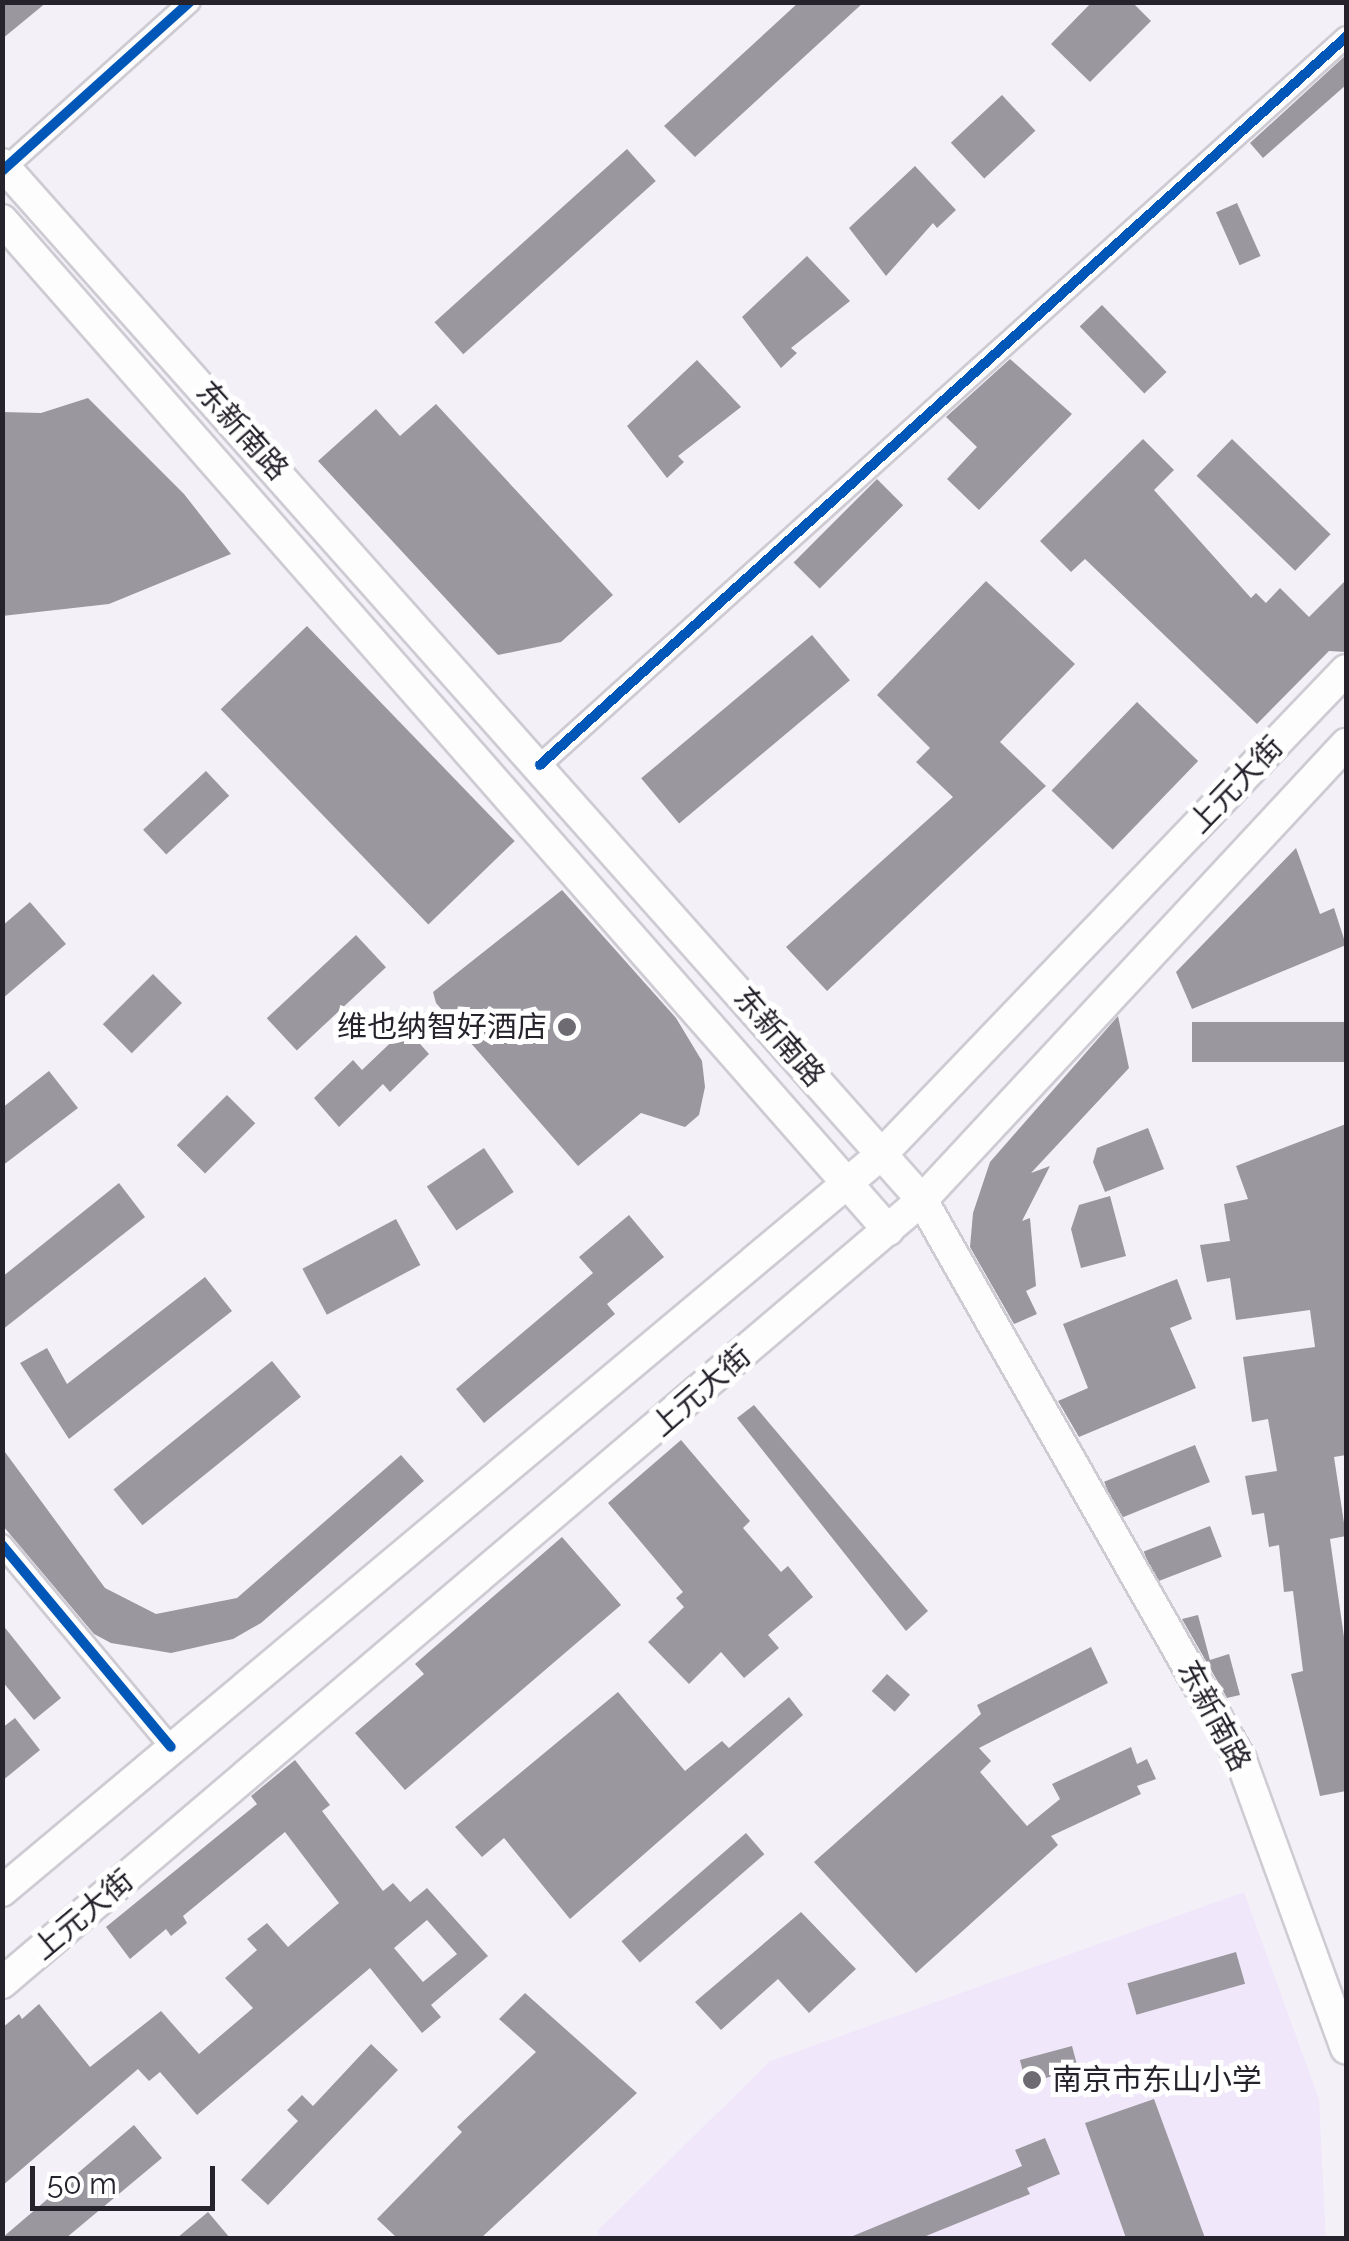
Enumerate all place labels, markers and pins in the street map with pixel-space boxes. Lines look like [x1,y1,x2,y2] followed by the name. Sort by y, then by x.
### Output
[337,1009,547,1045] place label: 维也纳智好酒店
[556,1016,578,1038] marker: 维也纳智好酒店
[1052,2062,1262,2098] place label: 南京市东山小学
[1021,2069,1043,2091] marker: 南京市东山小学

